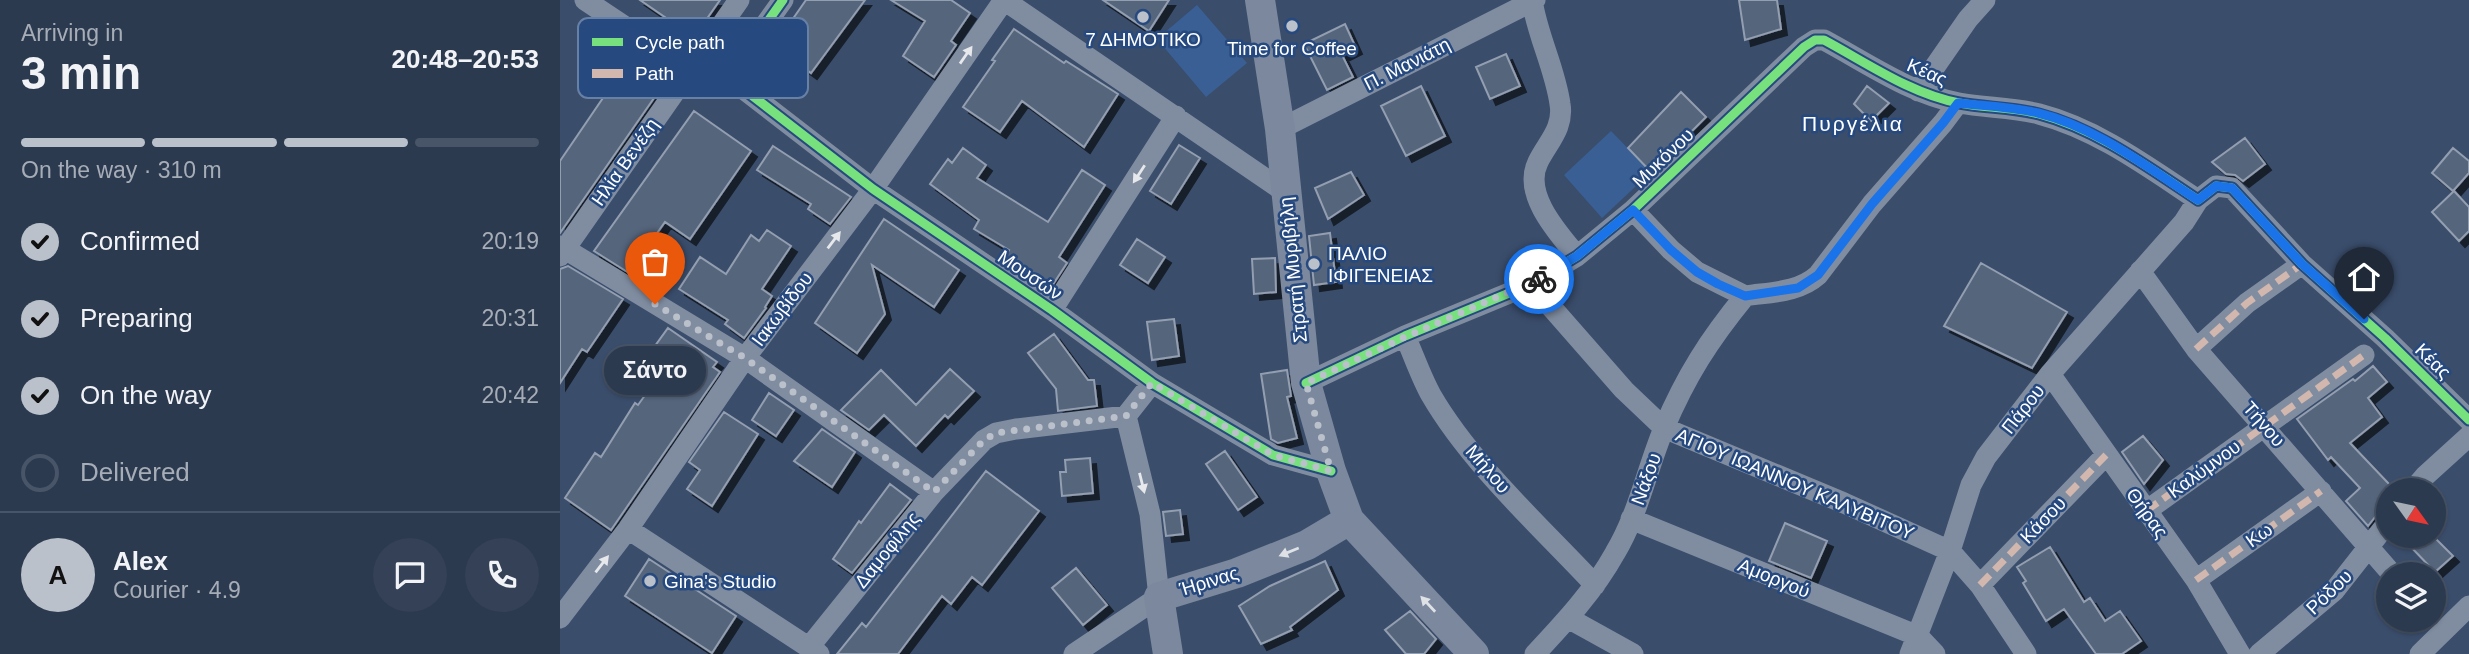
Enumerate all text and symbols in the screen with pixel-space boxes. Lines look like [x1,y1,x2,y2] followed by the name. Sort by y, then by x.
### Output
[1135,9,1151,25] marker: 7 ΔΗΜΟΤΙΚΟ
[578,18,808,98] legend
[1284,18,1300,34] marker: Time for Coffee
[21,20,123,46] text: Arriving in
[1085,29,1201,50] place label: 7 ΔΗΜΟΤΙΚΟ
[635,32,725,53] text: Cycle path
[1360,33,1454,95] street label: Π. Μανιάτη
[1227,38,1357,59] place label: Time for Coffee
[392,44,539,74] text: 20:48–20:53
[959,46,973,64] one-way arrow
[21,47,141,99] text: 3 min
[1904,54,1950,90] street label: Κέας
[635,63,674,84] text: Path
[1802,112,1904,135] district label: Πυργέλια
[587,114,663,210] street label: Ηλία Βενέζη
[1628,124,1698,192] street label: Μυκόνου
[21,157,222,183] text: On the way · 310 m
[1132,165,1146,183] one-way arrow
[1275,196,1311,344] street label: Στρατή Μυριβήλη
[21,223,59,261] icon: check
[80,226,200,256] text: Confirmed
[481,228,539,254] text: 20:19
[827,231,841,249] one-way arrow
[625,232,685,304] pin
[636,243,674,281] icon: bag
[1328,243,1433,286] place label: ΠΑΛΙΟ ΙΦΙΓΕΝΕΙΑΣ
[1504,244,1574,314] courier
[994,246,1066,304] street label: Μουσών
[2334,247,2394,319] pin
[1306,256,1322,272] marker: ΠΑΛΙΟ ΙΦΙΓΕΝΕΙΑΣ
[2345,258,2383,296] icon: home
[1520,260,1558,298] icon: bike
[747,268,817,350] street label: Ιακωβίδου
[21,300,59,338] icon: check
[80,303,193,333] text: Preparing
[481,305,539,331] text: 20:31
[2411,339,2455,383] street label: Κέας
[604,346,706,395] callout: Σάντο
[623,357,687,383] text: Σάντο
[21,377,59,415] icon: check
[80,380,212,410] text: On the way
[1997,380,2049,438] street label: Πάρου
[481,382,539,408] text: 20:42
[2239,397,2289,451] street label: Τήνου
[1673,424,1918,544] street label: ΑΓΙΟΥ ΙΩΑΝΝΟΥ ΚΑΛΥΒΙΤΟΥ
[2164,436,2244,502] street label: Καλύμνου
[1462,441,1514,497] street label: Μήλου
[1627,450,1665,508] street label: Νάξου
[80,457,190,487] text: Delivered
[1137,472,1148,494] one-way arrow
[2376,478,2446,548] north arrow
[2376,478,2446,632] map controls
[2122,484,2172,542] street label: Θήρας
[2016,493,2070,547] street label: Κάσου
[850,508,924,592] street label: Δαμοφίλης
[2242,518,2276,551] street label: Κω
[373,538,447,612] button: chat
[465,538,539,612] button: phone
[113,546,168,576] text: Alex
[1279,547,1300,558] one-way arrow
[1735,554,1813,602] street label: Αμοργού
[594,555,608,573] one-way arrow
[49,560,67,590] text: A
[1176,562,1241,600] street label: Ήρινας
[2376,562,2446,632] button: layers
[2302,565,2356,619] street label: Ρόδου
[664,571,776,592] place label: Gina's Studio
[642,573,658,589] marker: Gina's Studio
[113,577,241,603] text: Courier · 4.9
[1420,596,1436,613] one-way arrow

